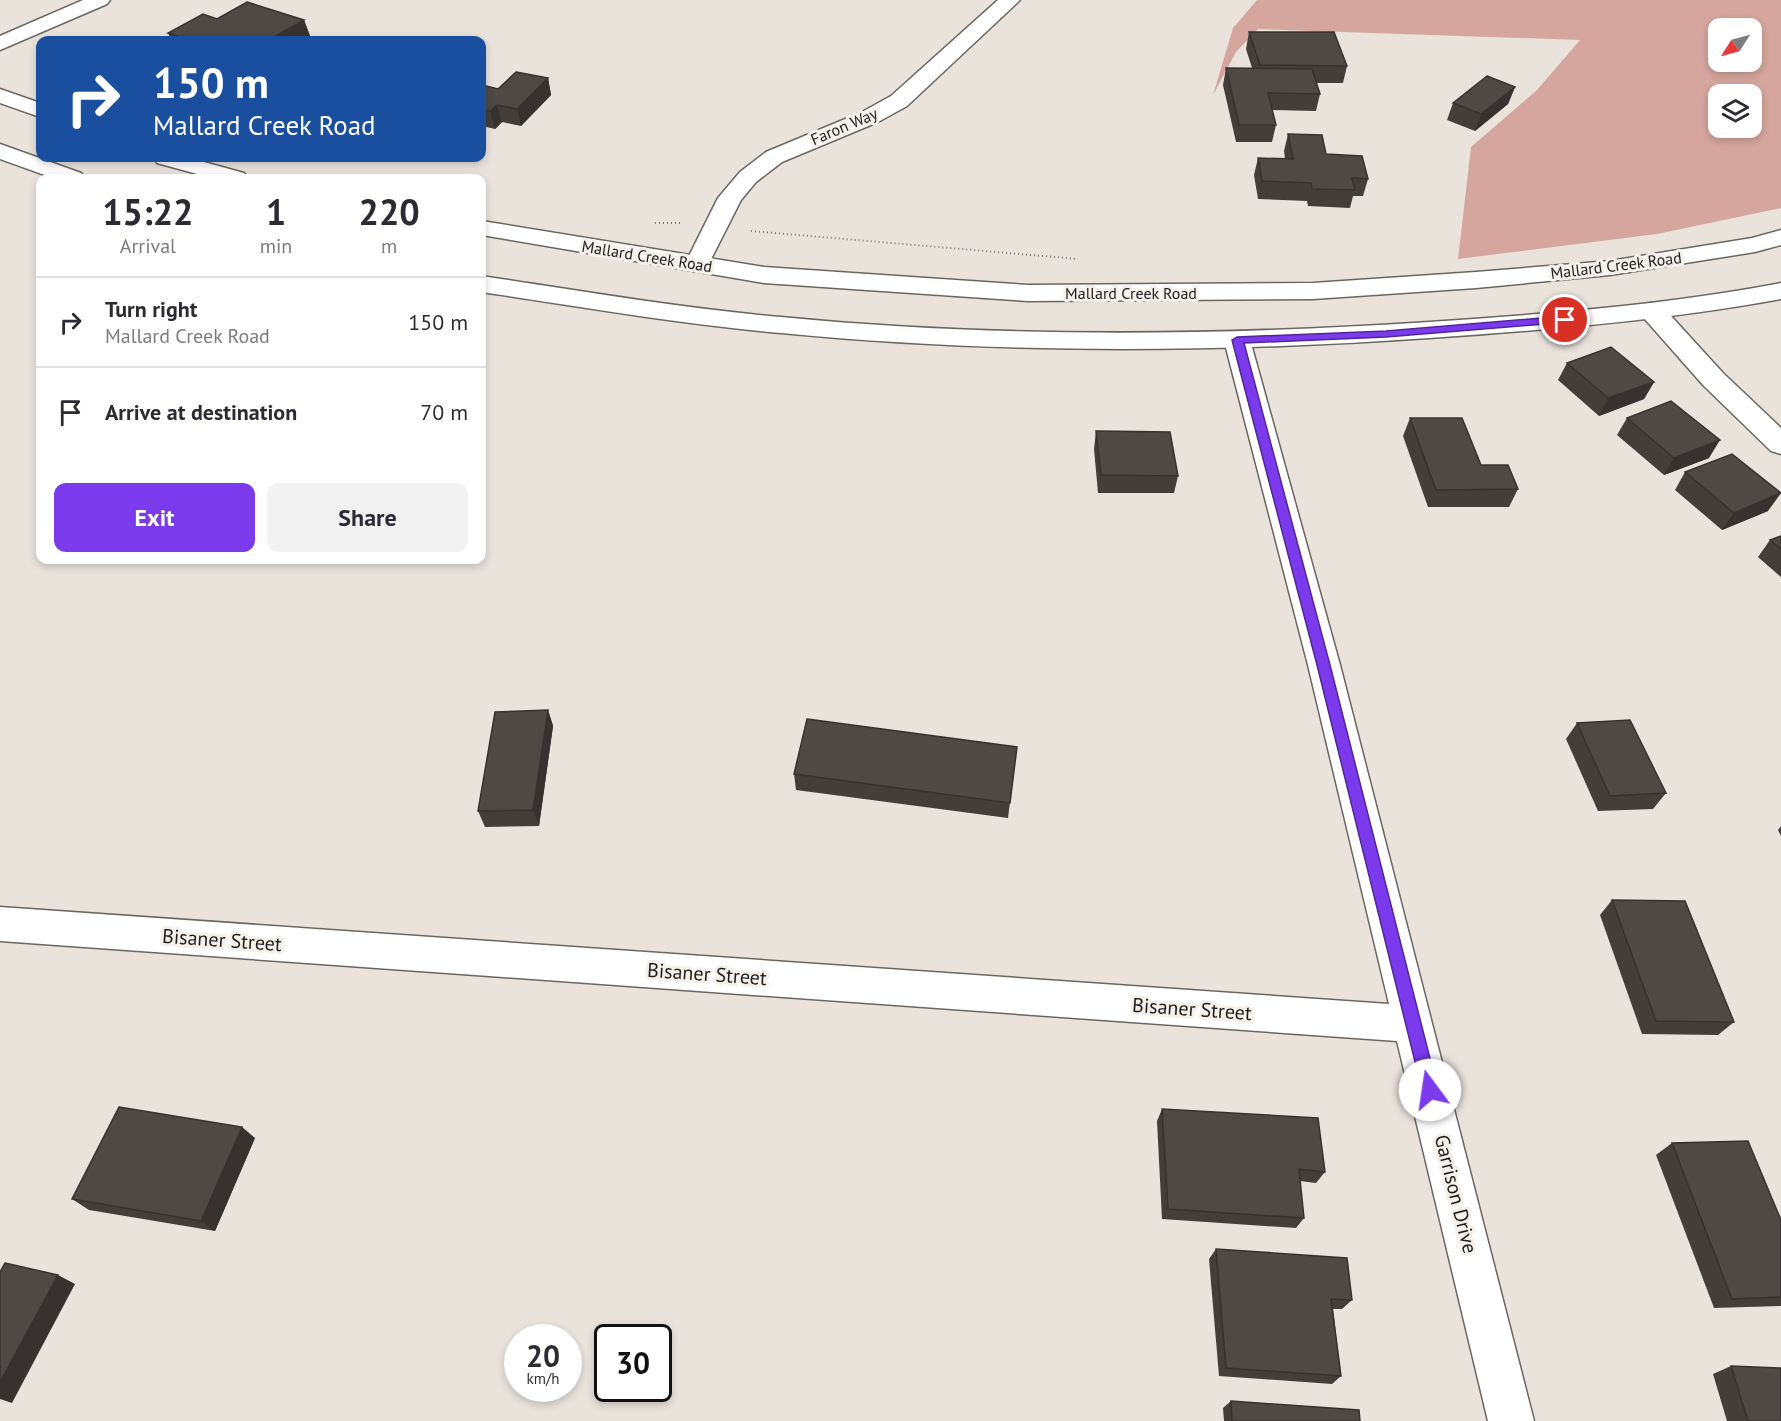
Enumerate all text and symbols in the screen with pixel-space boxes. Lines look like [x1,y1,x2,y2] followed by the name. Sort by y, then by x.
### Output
[1708,18,1762,72] north arrow
[1708,18,1762,138] map controls
[153,55,269,110] text: 150 m
[54,60,132,138] icon: right
[1708,84,1762,138] button: layers
[807,103,881,149] street label: Faron Way
[153,108,376,142] text: Mallard Creek Road
[102,188,194,235] text: 15:22
[266,188,286,235] text: 1
[359,188,420,235] text: 220
[120,233,176,259] text: Arrival
[260,233,292,259] text: min
[381,233,397,259] text: m
[580,236,714,276] street label: Mallard Creek Road
[1549,247,1683,283] street label: Mallard Creek Road
[1065,283,1197,303] street label: Mallard Creek Road
[1539,294,1590,345] pin
[105,295,197,323] text: Turn right
[1548,303,1581,336] icon: arrive
[54,306,87,339] icon: right
[408,308,468,336] text: 150 m
[105,323,270,349] text: Mallard Creek Road
[54,396,87,429] icon: arrive
[105,398,297,426] text: Arrive at destination
[420,398,468,426] text: 70 m
[54,483,255,552] button: Exit
[267,483,468,552] button: Share
[161,923,283,957] street label: Bisaner Street
[646,957,768,991] street label: Bisaner Street
[1131,992,1253,1026] street label: Bisaner Street
[1398,1058,1462,1122] position arrow
[1429,1132,1483,1256] street label: Garrison Drive
[594,1324,672,1402] speed limit sign: 30
[526,1336,560,1375] text: 20
[527,1369,559,1388] text: km/h

